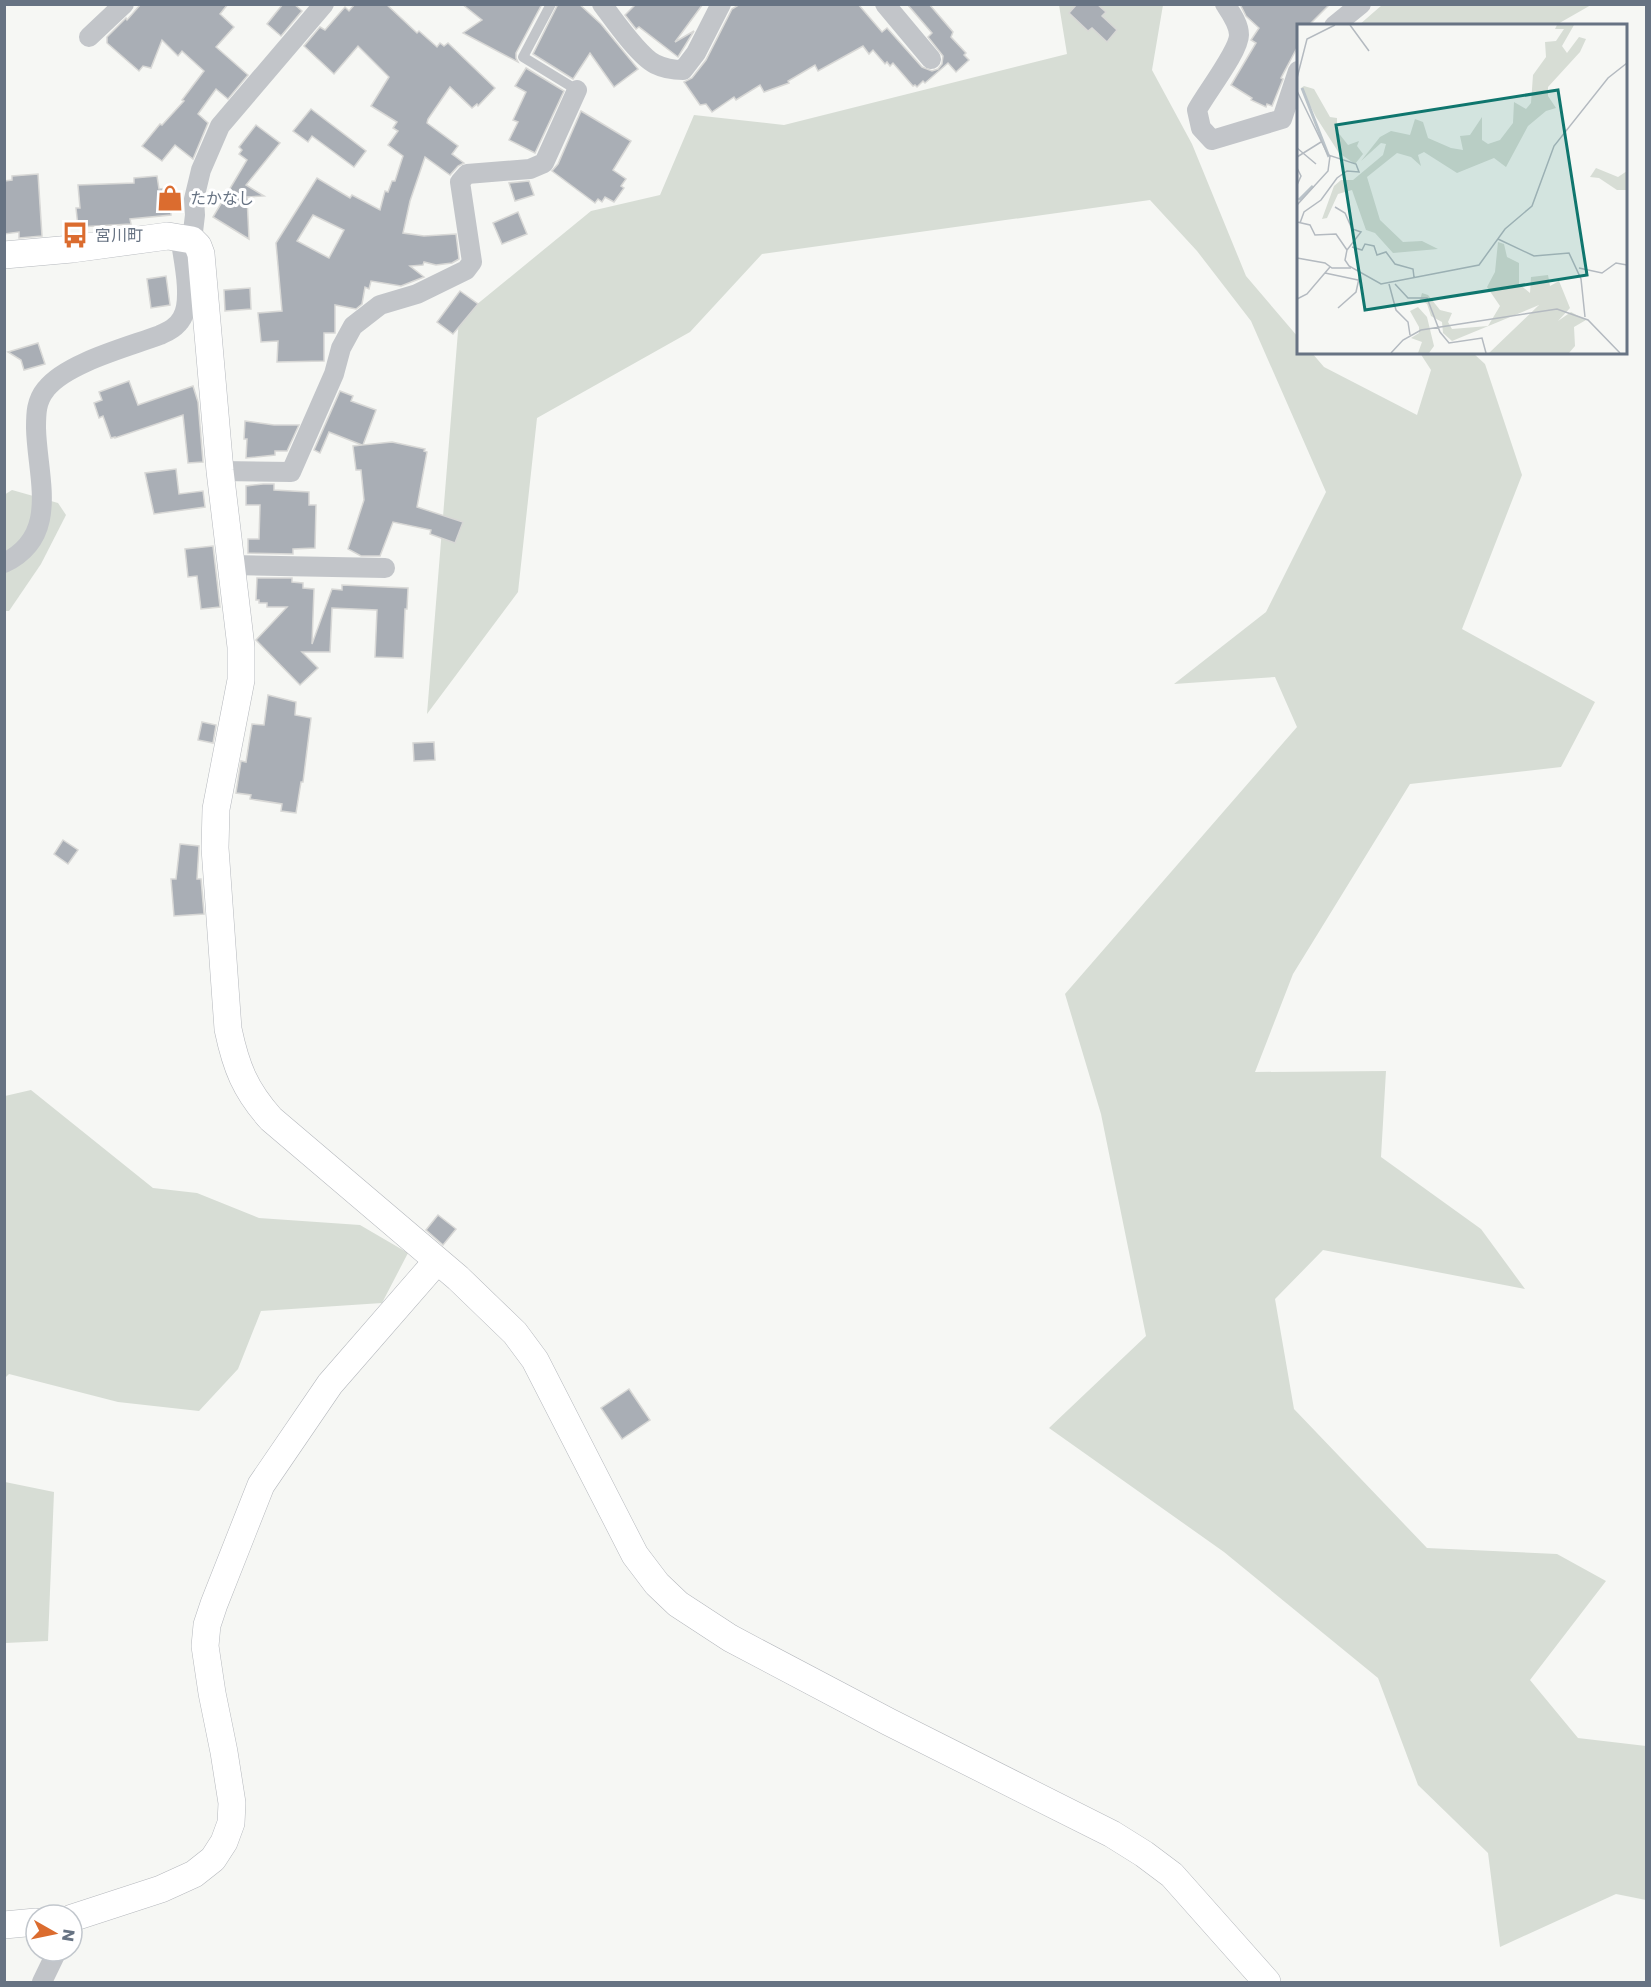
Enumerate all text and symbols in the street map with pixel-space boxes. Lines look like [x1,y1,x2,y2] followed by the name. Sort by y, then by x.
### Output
[1297,24,1627,354] inset map
[155,183,185,213] shop icon: たかなし
[190,187,254,210] place label: たかなし
[60,220,90,250] bus stop icon: 宮川町
[95,224,143,247] place label: 宮川町
[24,1903,84,1963] north arrow
[56,1928,81,1943] text: N

